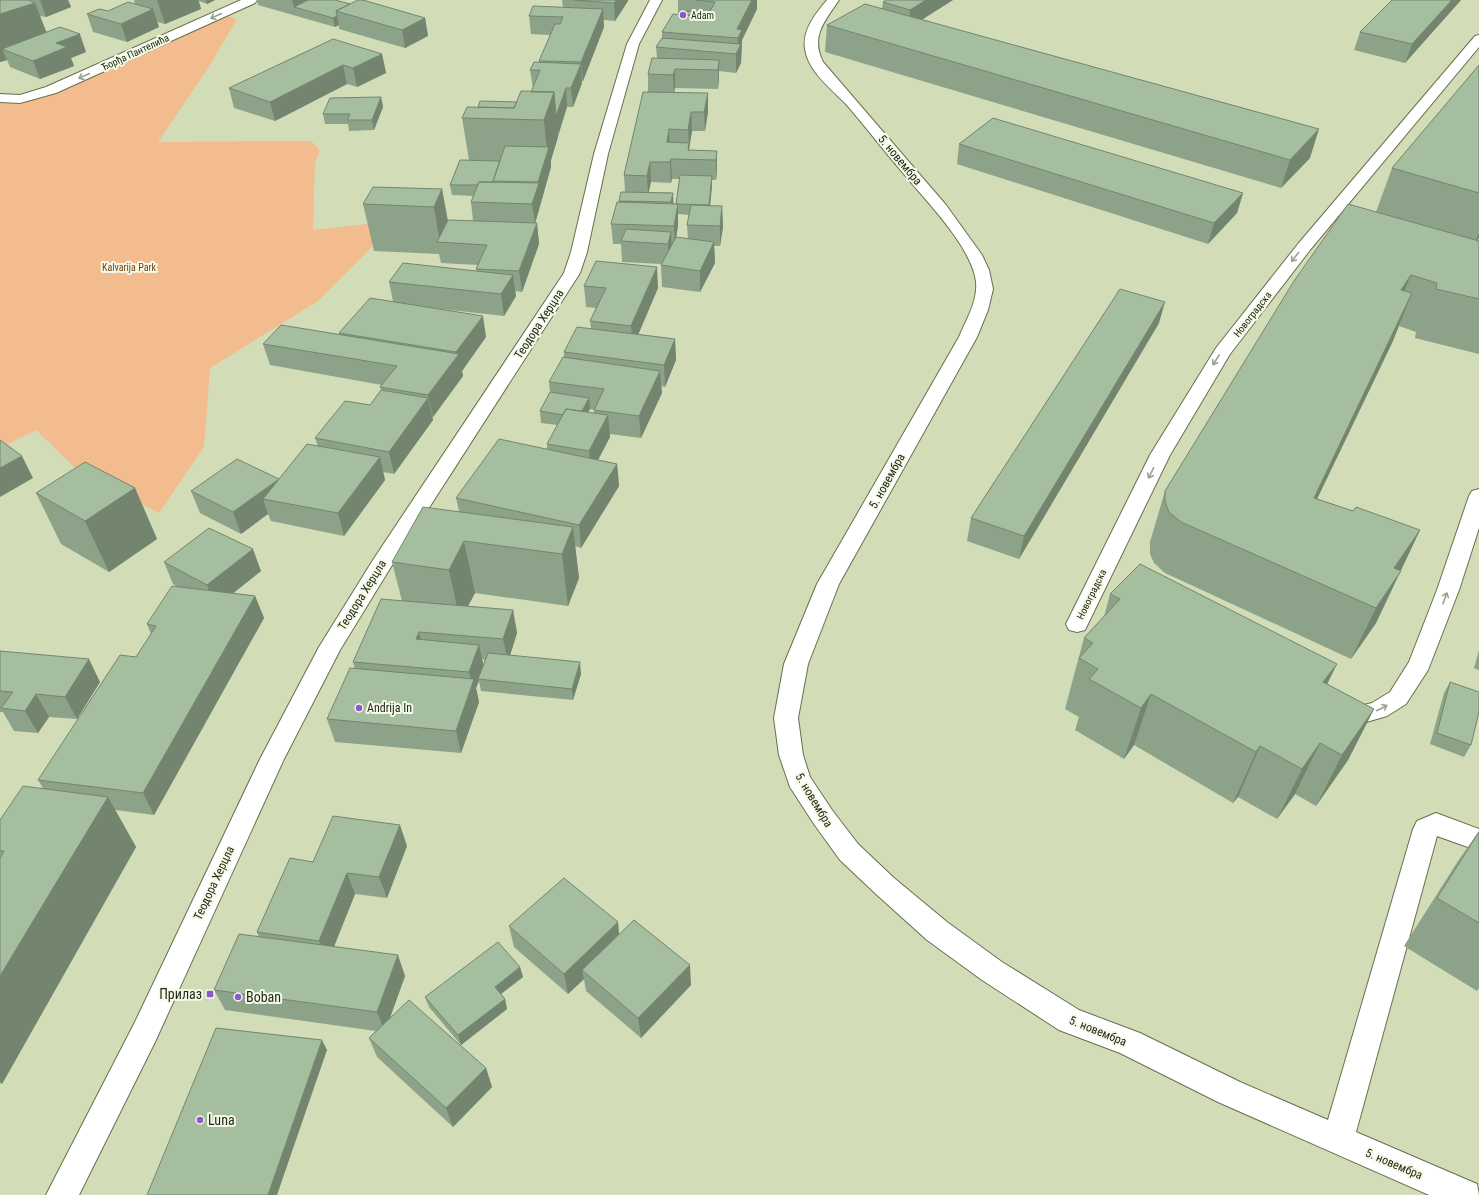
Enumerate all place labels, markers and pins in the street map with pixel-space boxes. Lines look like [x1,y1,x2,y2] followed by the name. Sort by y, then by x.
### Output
[678,10,688,20] marker: Adam
[691,10,714,21] place label: Adam
[367,701,412,715] place label: Andrija In
[354,703,364,713] marker: Andrija In
[159,986,202,1002] place label: Прилаз
[205,989,215,999] marker: Прилаз
[246,989,281,1005] place label: Boban
[233,992,243,1002] marker: Boban
[208,1112,235,1128] place label: Luna
[195,1115,205,1125] marker: Luna

